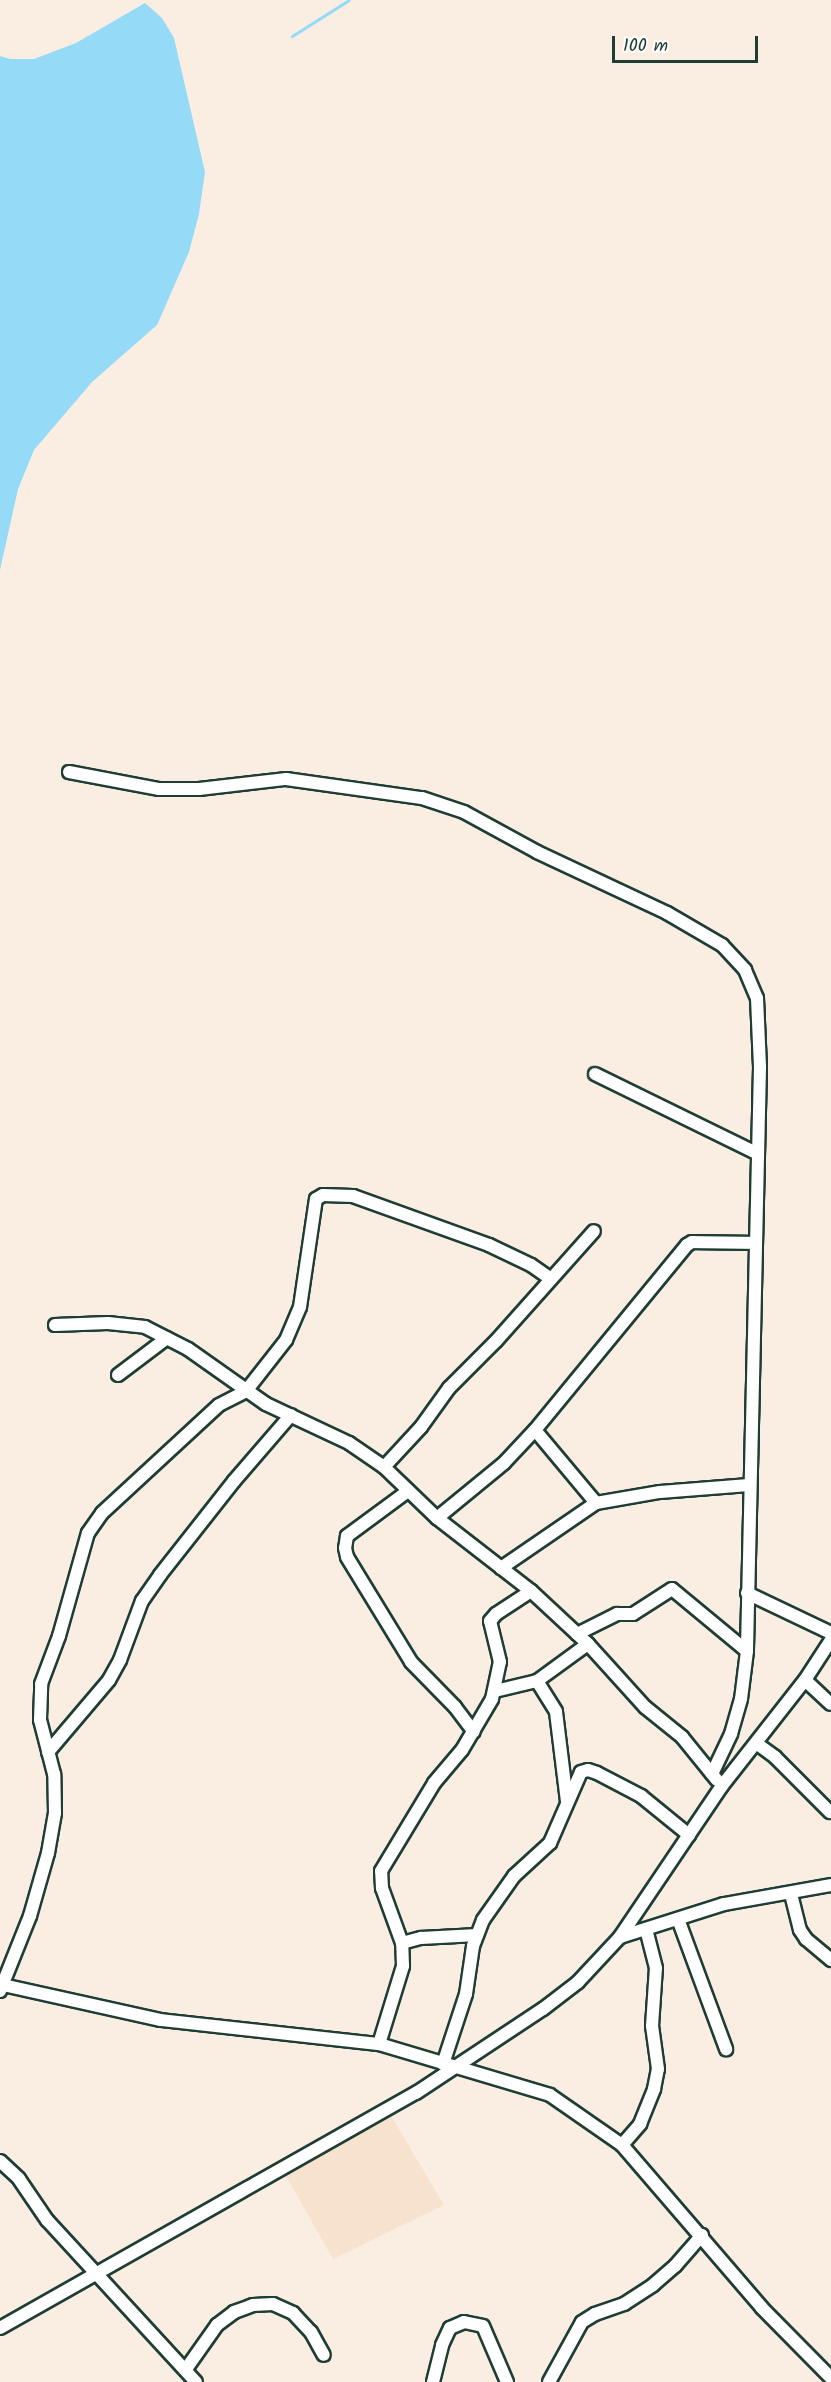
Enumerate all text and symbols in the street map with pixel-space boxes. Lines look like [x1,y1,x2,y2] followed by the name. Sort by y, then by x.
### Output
[615,24,760,62] scale bar
[623,32,668,61] text: 100 m

